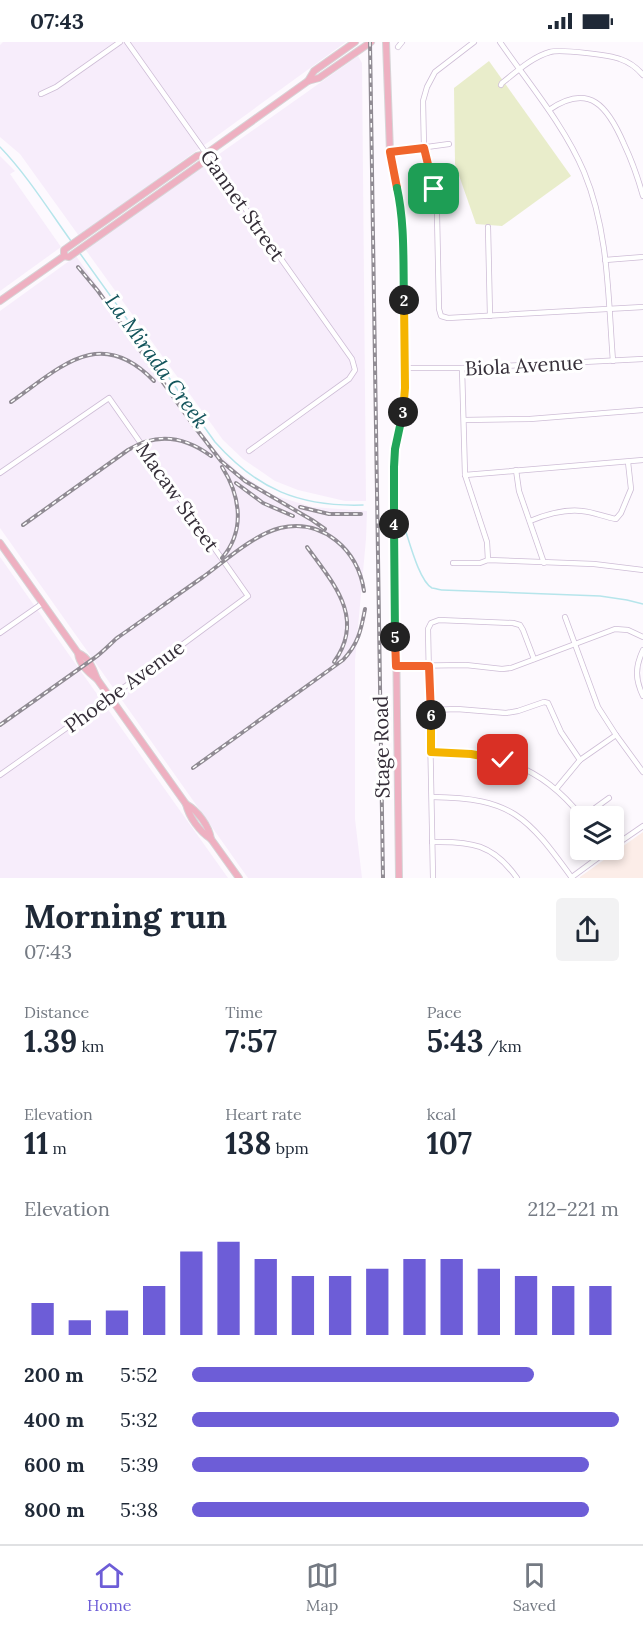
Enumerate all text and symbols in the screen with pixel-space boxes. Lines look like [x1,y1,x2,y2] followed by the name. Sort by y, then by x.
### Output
[30,7,84,35] text: 07:43
[195,144,291,266] street label: Gannet Street
[408,163,459,214] pin
[417,172,450,205] icon: arrive
[389,285,419,315] pin: 2
[99,289,215,433] water label: La Mirada Creek
[400,290,408,310] text: 2
[464,349,584,381] street label: Biola Avenue
[388,397,418,427] pin: 3
[399,402,407,422] text: 3
[131,438,225,557] street label: Macaw Street
[379,509,409,539] pin: 4
[390,514,398,534] text: 4
[380,622,410,652] pin: 5
[391,627,399,647] text: 5
[59,634,189,738] street label: Phoebe Avenue
[368,695,394,799] street label: Stage Road
[416,700,446,730] pin: 6
[426,705,436,725] text: 6
[477,734,528,785] pin
[486,743,519,776] icon: check
[570,806,624,860] map controls
[570,806,624,860] button: layers
[24,895,227,937] text: Morning run
[556,898,619,961] button: share
[24,939,72,964] text: 07:43
[24,1002,89,1022] text: Distance
[225,1002,263,1022] text: Time
[427,1002,462,1022] text: Pace
[24,1022,77,1060] text: 1.39
[225,1022,277,1060] text: 7:57
[427,1022,484,1060] text: 5:43
[77,1036,104,1056] text: km
[484,1036,522,1056] text: /km
[24,1104,93,1124] text: Elevation
[225,1104,302,1124] text: Heart rate
[427,1104,456,1124] text: kcal
[24,1124,48,1162] text: 11
[225,1124,271,1162] text: 138
[427,1124,472,1162] text: 107
[48,1138,67,1158] text: m
[271,1138,309,1158] text: bpm
[24,1196,110,1221] text: Elevation
[528,1196,619,1221] text: 212–221 m
[24,1362,84,1387] text: 200 m
[120,1362,158,1387] text: 5:52
[24,1407,84,1432] text: 400 m
[120,1407,158,1432] text: 5:32
[24,1452,85,1477] text: 600 m
[120,1452,159,1477] text: 5:39
[24,1497,85,1522] text: 800 m
[120,1497,158,1522] text: 5:38
[87,1559,132,1615] tab: Home
[306,1559,339,1615] tab: Map
[513,1559,556,1615] tab: Saved

